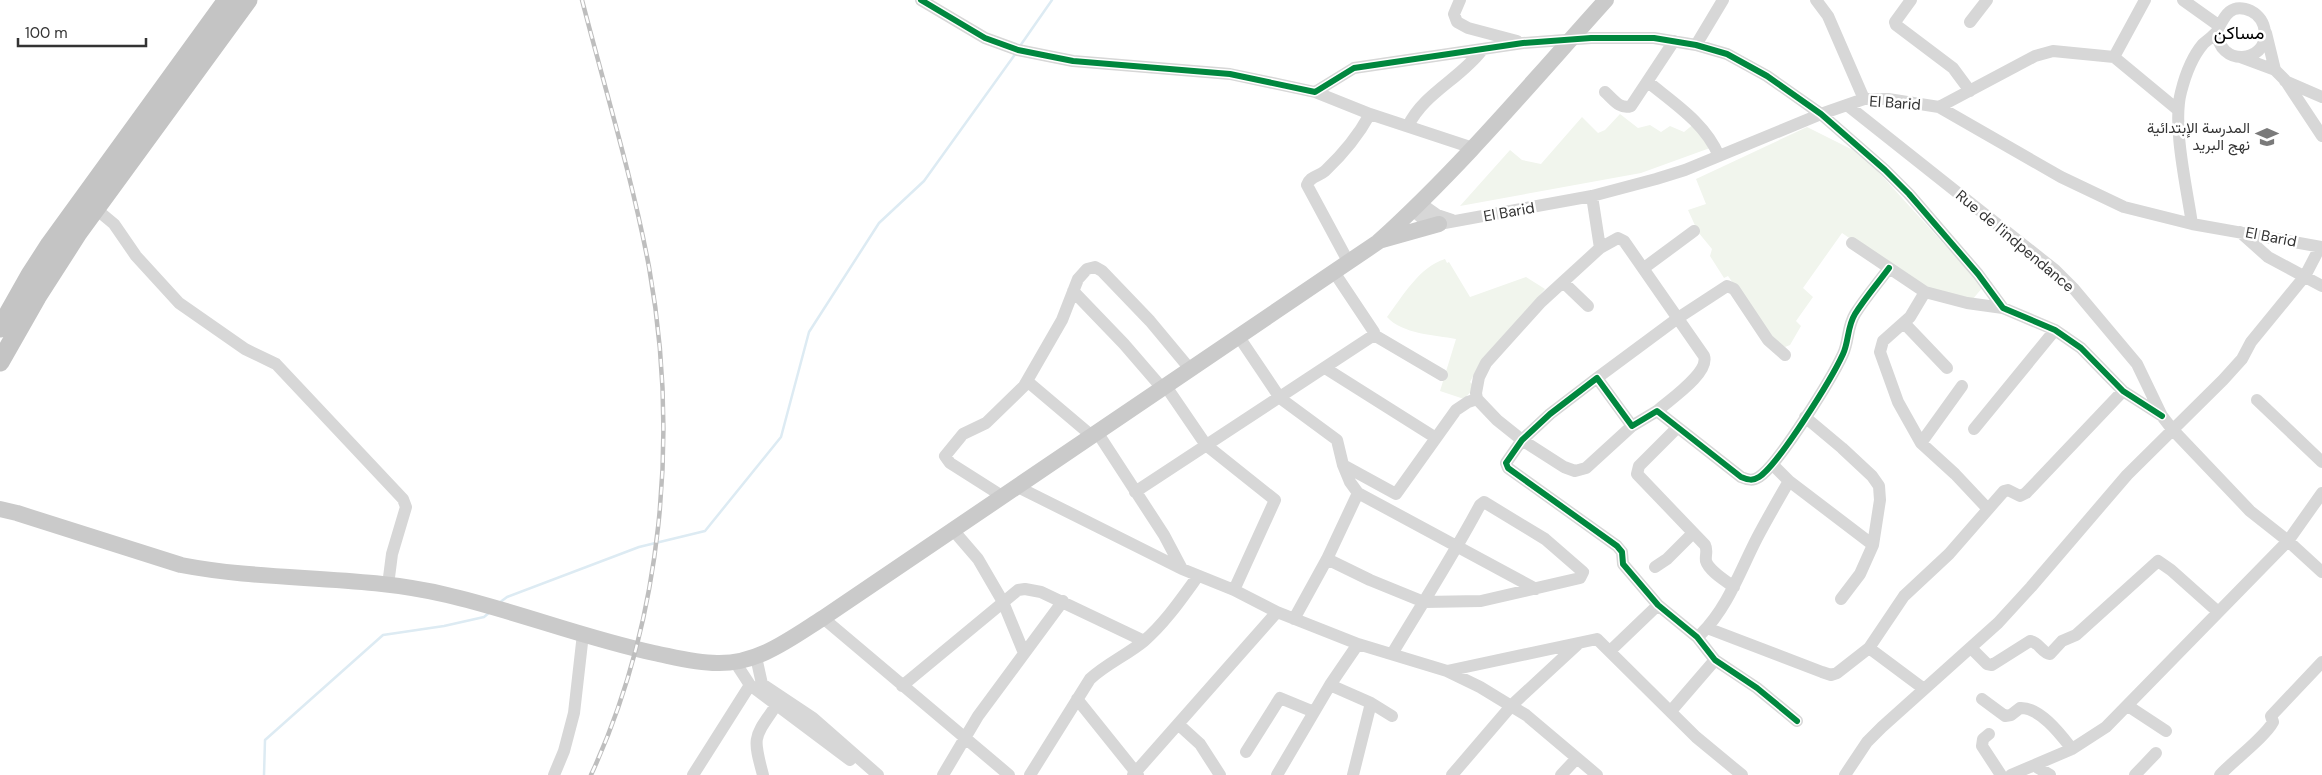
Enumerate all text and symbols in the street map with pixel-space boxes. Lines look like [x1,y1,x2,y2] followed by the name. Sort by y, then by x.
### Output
[18,15,145,47] scale bar
[2214,21,2264,45] district label: مساكن
[25,23,68,43] text: 100 m
[1869,91,1921,115] street label: El Barid
[2147,118,2250,156] place label: المدرسة اﻹبتدائية نهج البريد
[2254,124,2280,150] school or university icon: المدرسة اﻹبتدائية نهج البريد
[1951,185,2079,297] street label: Rue de l'indpendance
[1482,198,1536,226] street label: El Barid
[2244,222,2298,252] street label: El Barid

